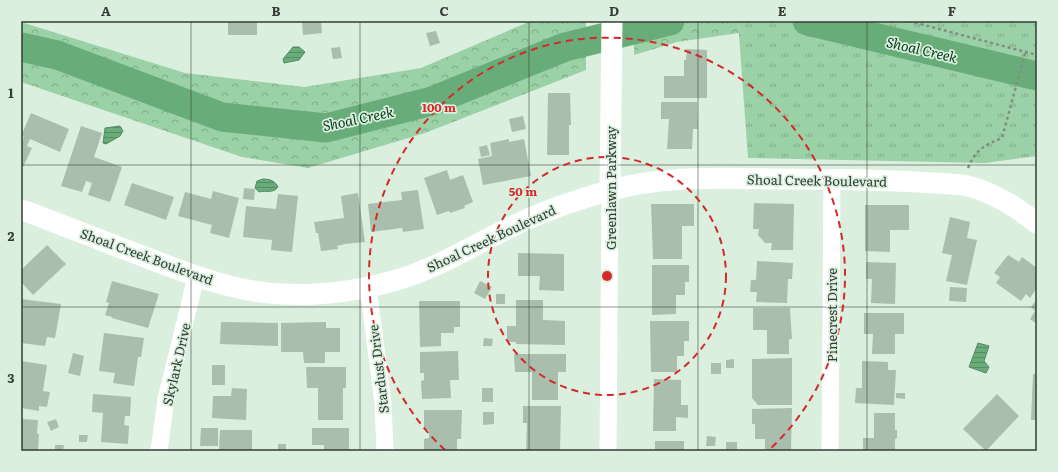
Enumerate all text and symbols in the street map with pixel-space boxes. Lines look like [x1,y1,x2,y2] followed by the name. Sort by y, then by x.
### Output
[101,1,111,20] text: A
[272,1,281,20] text: B
[439,1,449,20] text: C
[609,1,619,20] text: D
[778,1,787,20] text: E
[948,1,956,20] text: F
[885,31,960,67] water label: Shoal Creek
[8,83,14,102] text: 1
[422,98,456,116] text: 100 m
[321,101,396,135] water label: Shoal Creek
[601,125,620,250] street label: Greenlawn Parkway
[747,169,887,191] street label: Shoal Creek Boulevard
[509,182,537,200] text: 50 m
[423,200,559,276] street label: Shoal Creek Boulevard
[78,223,216,289] street label: Shoal Creek Boulevard
[8,226,15,245] text: 2
[822,268,841,362] street label: Pinecrest Drive
[600,269,614,283] centre of rings
[157,320,195,407] street label: Skylark Drive
[363,323,393,415] street label: Stardust Drive
[7,368,15,387] text: 3

